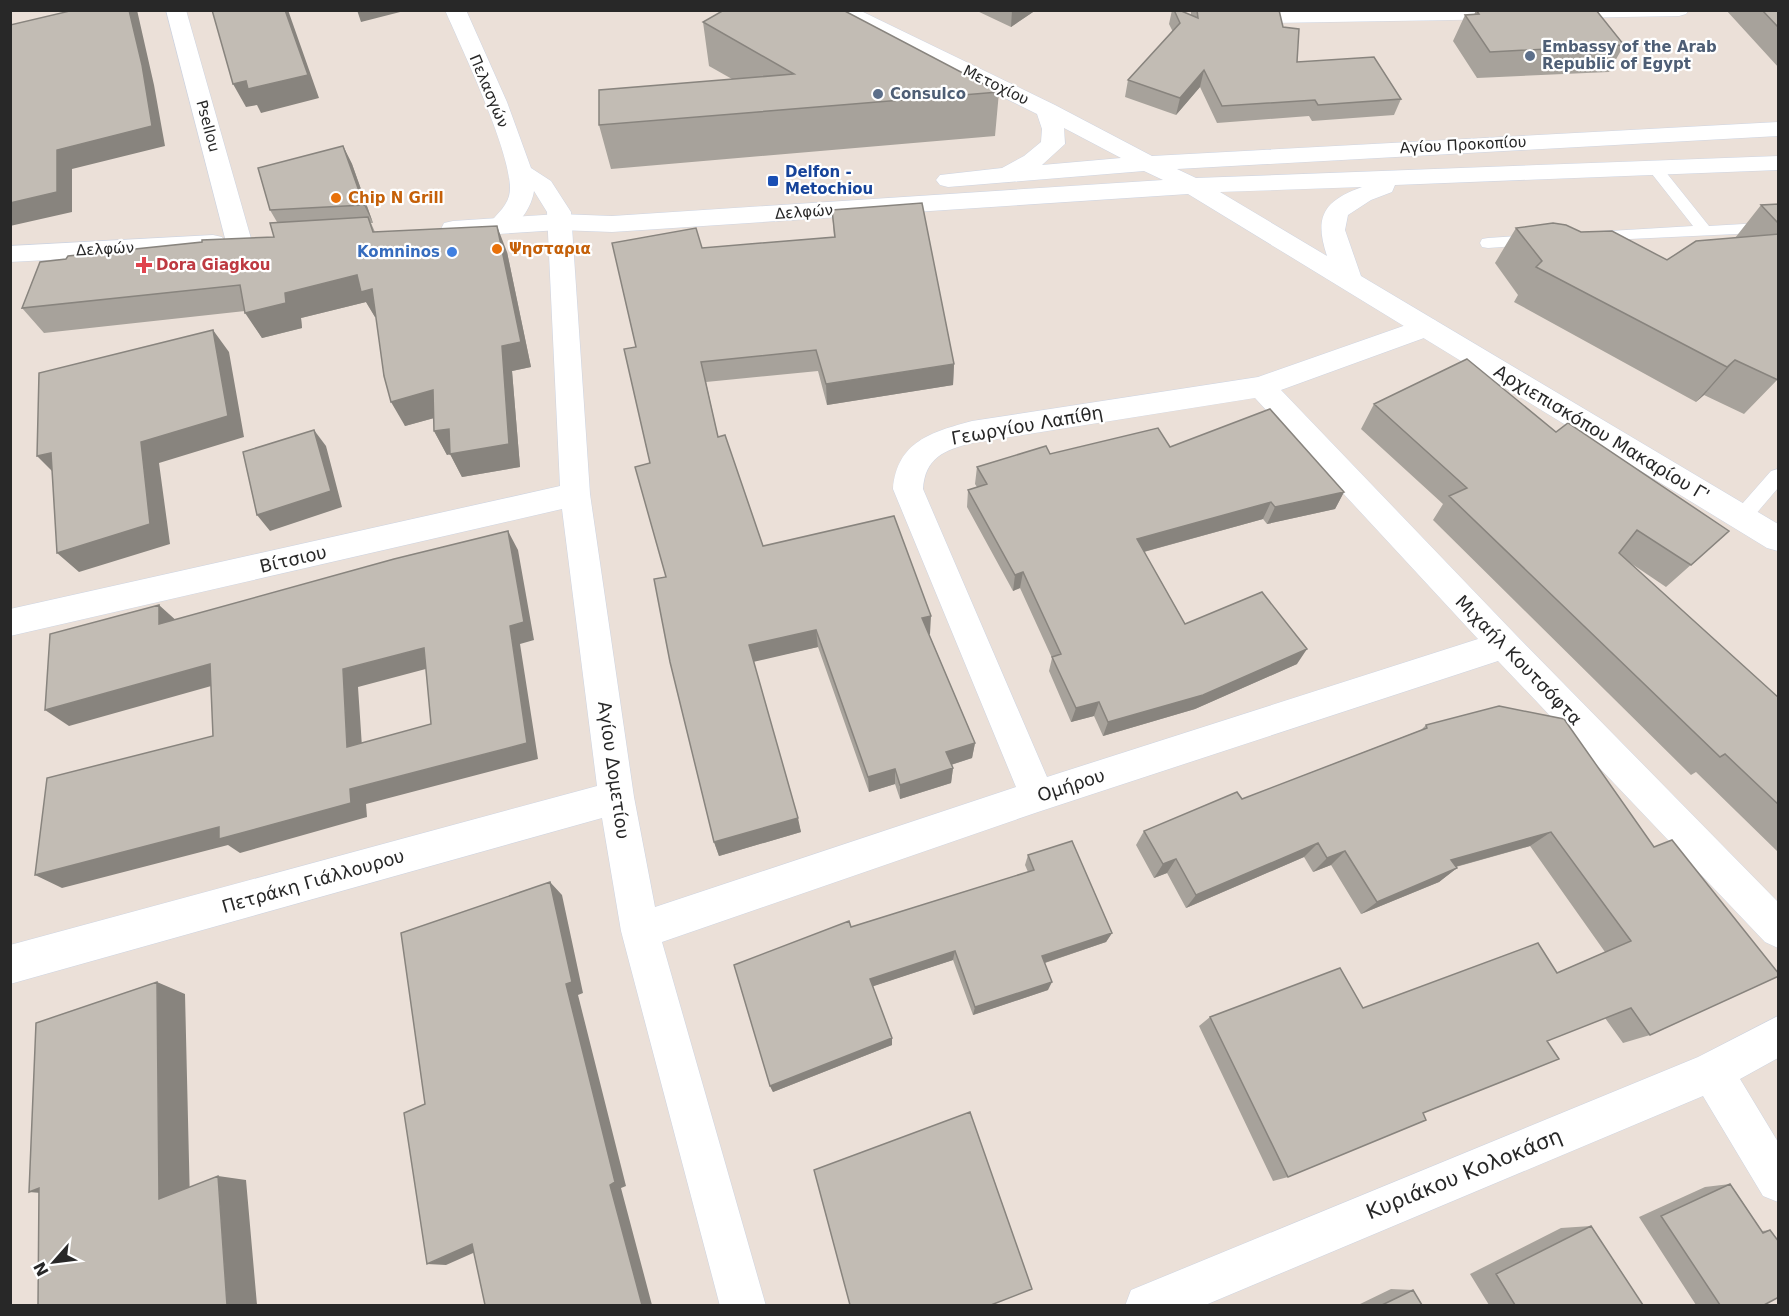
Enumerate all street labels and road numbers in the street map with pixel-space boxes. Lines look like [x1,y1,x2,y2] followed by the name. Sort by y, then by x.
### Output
[466,52,512,130] street label: Πελασγών
[960,61,1032,109] street label: Μετοχίου
[192,98,224,154] street label: Psellou
[1399,133,1527,157] street label: Αγίου Προκοπίου
[774,201,834,223] street label: Δελφών
[76,238,134,260] street label: Δελφών
[1491,360,1713,506] street label: Αρχιεπισκόπου Μακαρίου Γ'
[950,401,1104,449] street label: Γεωργίου Λαπίθη
[257,541,329,577] street label: Βίτσιου
[1451,591,1587,729] street label: Μιχαήλ Κουτσόφτα
[594,700,634,840] street label: Αγίου Δομετίου
[1035,764,1107,806] street label: Ομήρου
[219,845,407,917] street label: Πετράκη Γιάλλουρου
[1363,1124,1565,1224] street label: Κυριάκου Κολοκάση

